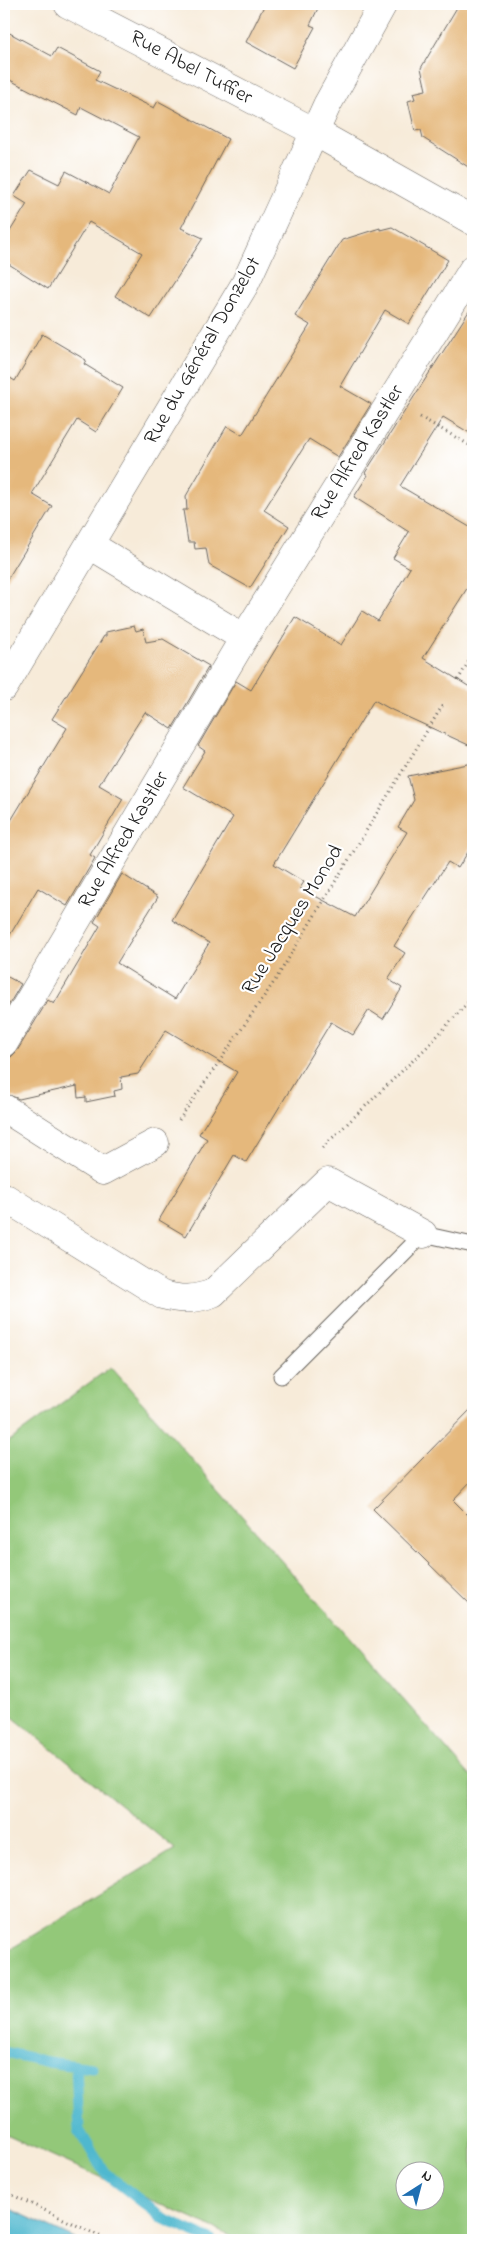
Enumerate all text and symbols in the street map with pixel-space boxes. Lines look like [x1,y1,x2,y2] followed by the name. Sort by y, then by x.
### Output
[124,23,258,113] street label: Rue Abel Tuffier
[137,251,269,451] street label: Rue du Général Donzelot
[304,379,412,527] street label: Rue Alfred Kastler
[71,765,177,914] street label: Rue Alfred Kastler
[235,839,351,1001] street label: Rue Jacques Monod
[394,2162,444,2212] north arrow
[417,2165,437,2188] text: N

